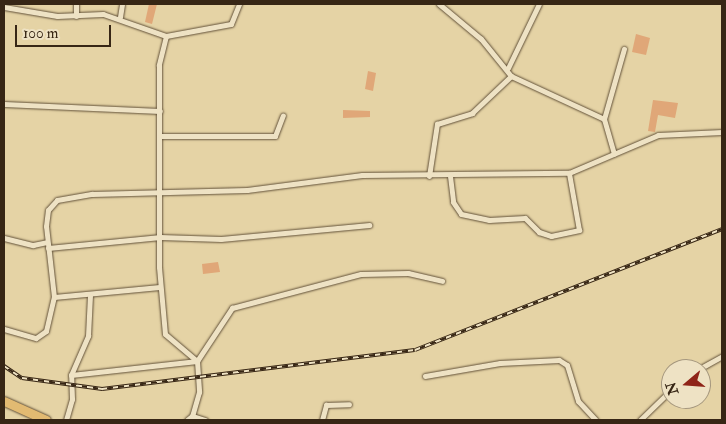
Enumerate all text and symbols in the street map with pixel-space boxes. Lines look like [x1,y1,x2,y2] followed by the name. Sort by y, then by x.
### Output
[18,15,114,47] scale bar
[23,24,58,43] text: 100 m
[661,359,711,409] north arrow
[662,380,682,397] text: N

